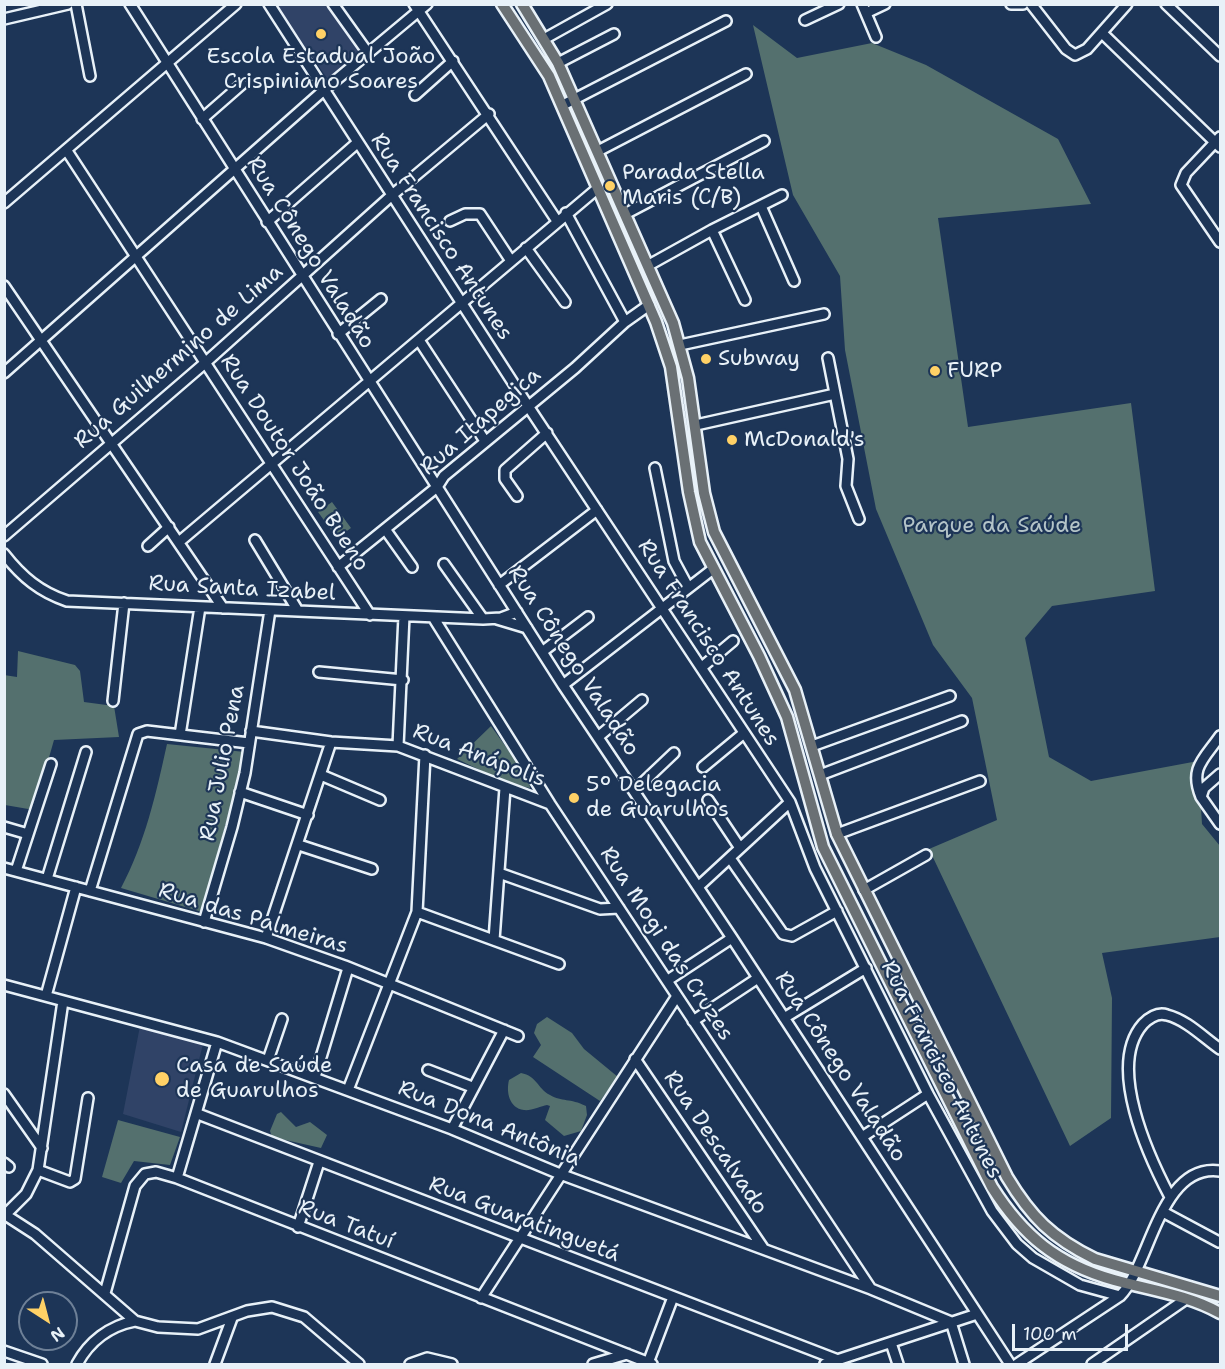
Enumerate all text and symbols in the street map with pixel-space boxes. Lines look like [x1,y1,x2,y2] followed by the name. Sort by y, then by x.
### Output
[314,27,328,41] marker: Escola Estadual João Crispiniano Soares
[207,44,435,96] place label: Escola Estadual João Crispiniano Soares
[364,129,518,345] street label: Rua Francisco Antunes
[240,152,380,354] street label: Rua Cônego Valadão
[622,160,765,212] place label: Parada Stella Maris (C/B)
[603,179,617,193] marker: Parada Stella Maris (C/B)
[69,259,289,455] street label: Rua Guilhermino de Lima
[718,346,800,372] place label: Subway
[214,350,374,576] street label: Rua Doutor João Bueno
[699,352,713,366] marker: Subway
[947,358,1002,384] place label: FURP
[415,363,547,481] street label: Rua Itapegica
[928,364,942,378] marker: FURP
[744,427,865,453] place label: McDonald's
[725,433,739,447] marker: McDonald's
[903,513,1081,539] park label: Parque da Saúde
[631,535,785,751] street label: Rua Francisco Antunes
[502,561,644,761] street label: Rua Cônego Valadão
[148,571,336,607] street label: Rua Santa Izabel
[195,683,251,843] street label: Rua Julio Pena
[409,719,549,793] street label: Rua Anápolis
[586,772,729,824] place label: 5º Delegacia de Guarulhos
[567,791,581,805] marker: 5º Delegacia de Guarulhos
[593,842,739,1046] street label: Rua Mogi das Cruzes
[155,878,351,960] street label: Rua das Palmeiras
[874,957,1008,1183] street label: Rua Francisco Antunes
[769,967,911,1167] street label: Rua Cônego Valadão
[176,1053,332,1104] place label: Casa de Saúde de Guarulhos
[657,1066,773,1220] street label: Rua Descalvado
[153,1070,171,1088] marker: Casa de Saúde de Guarulhos
[394,1075,584,1173] street label: Rua Dona Antônia
[425,1171,623,1269] street label: Rua Guaratinguetá
[294,1195,398,1255] street label: Rua Tatuí
[18,1291,78,1351] north arrow
[1015,1312,1130,1350] scale bar
[46,1322,69,1347] text: N
[1023,1322,1077,1346] text: 100 m

